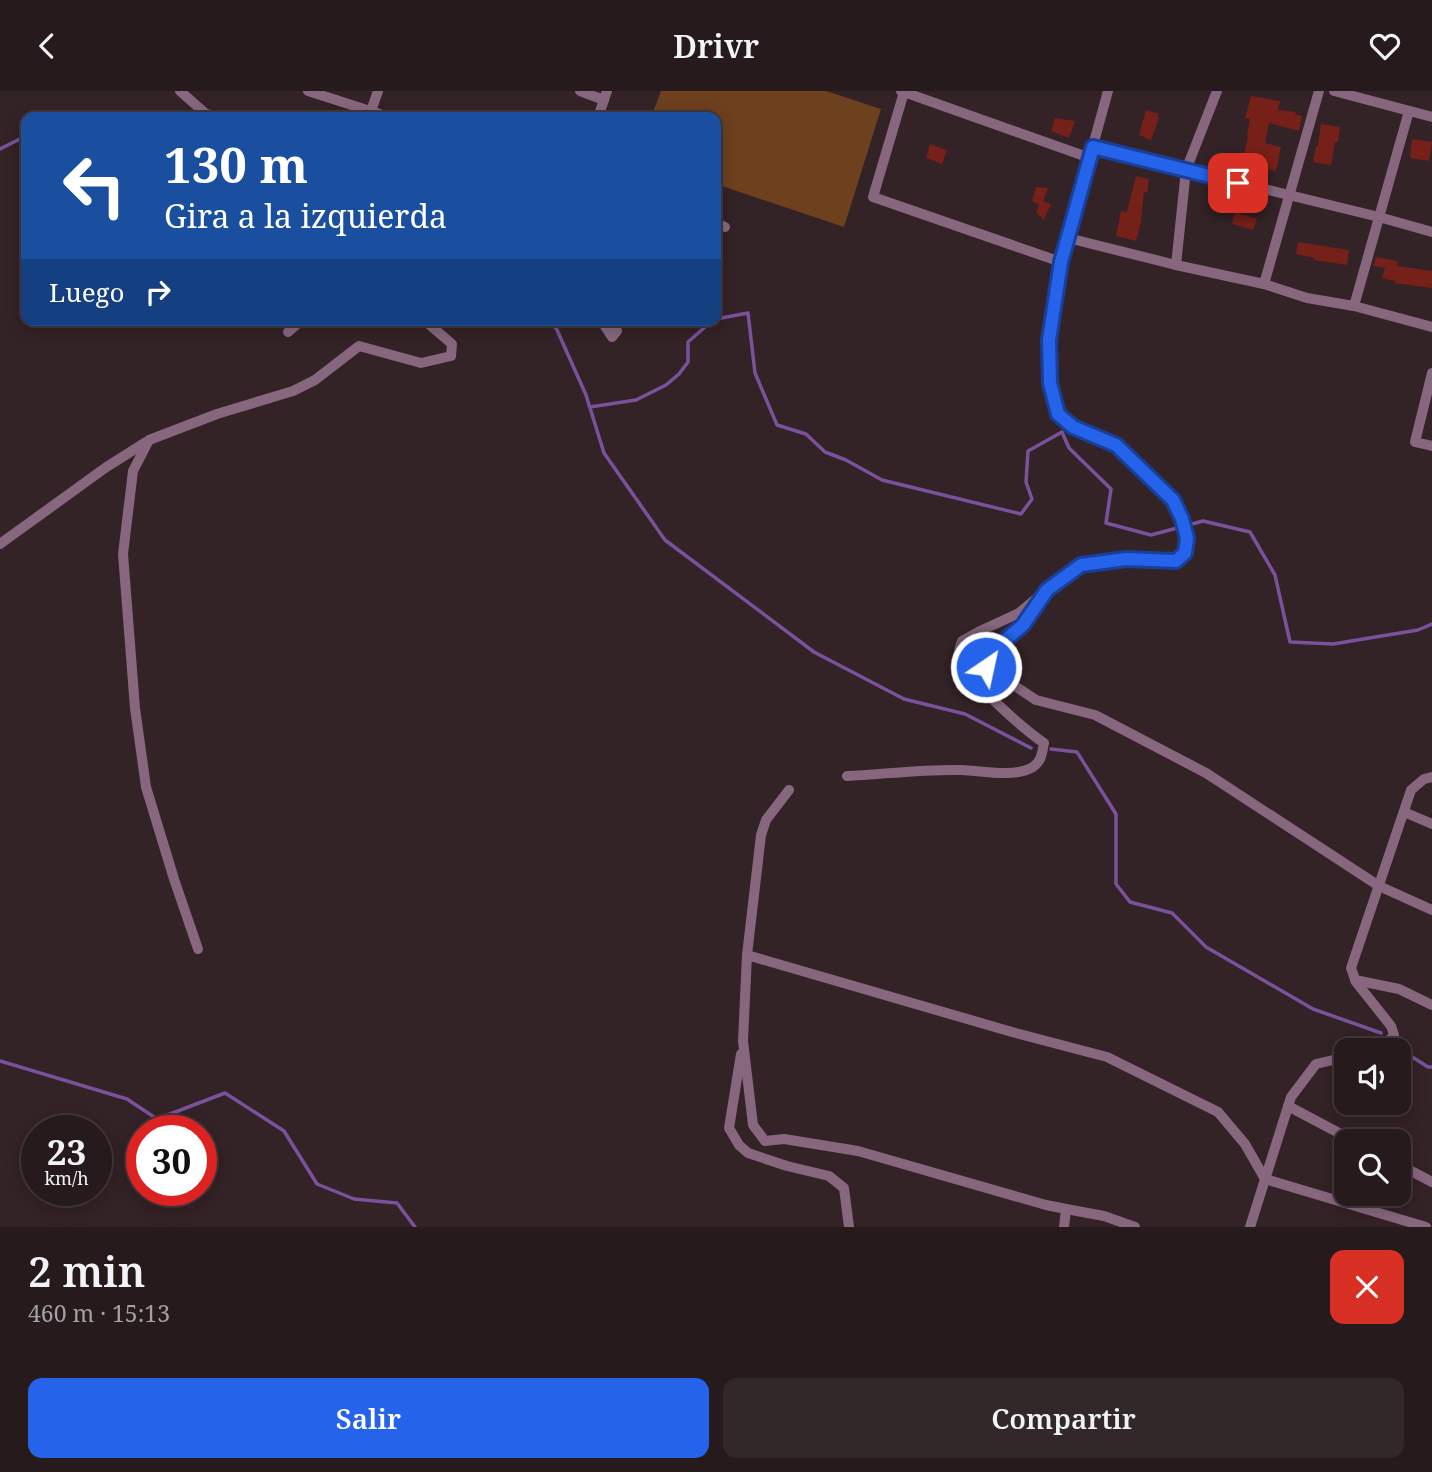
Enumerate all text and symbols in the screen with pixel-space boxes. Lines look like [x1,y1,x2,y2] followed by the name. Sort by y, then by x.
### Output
[673,24,759,67] text: Drivr
[28,27,66,65] icon: back
[1366,27,1404,65] icon: heart
[164,131,308,197] text: 130 m
[49,140,140,231] icon: left
[1208,153,1268,213] pin
[1219,164,1257,202] icon: arrive
[164,194,447,237] text: Gira a la izquierda
[139,273,177,311] icon: right
[49,274,125,310] text: Luego
[949,630,1023,704] position arrow
[1334,1038,1411,1206] map controls
[1334,1038,1411,1115] button: sound
[126,1115,217,1206] speed limit sign: 30
[47,1128,86,1175] text: 23
[1334,1129,1411,1206] button: search
[44,1166,89,1190] text: km/h
[28,1242,145,1299] text: 2 min
[1330,1250,1404,1324] button: close
[28,1297,170,1329] text: 460 m · 15:13
[28,1378,709,1458] button: Salir
[723,1378,1404,1458] button: Compartir

